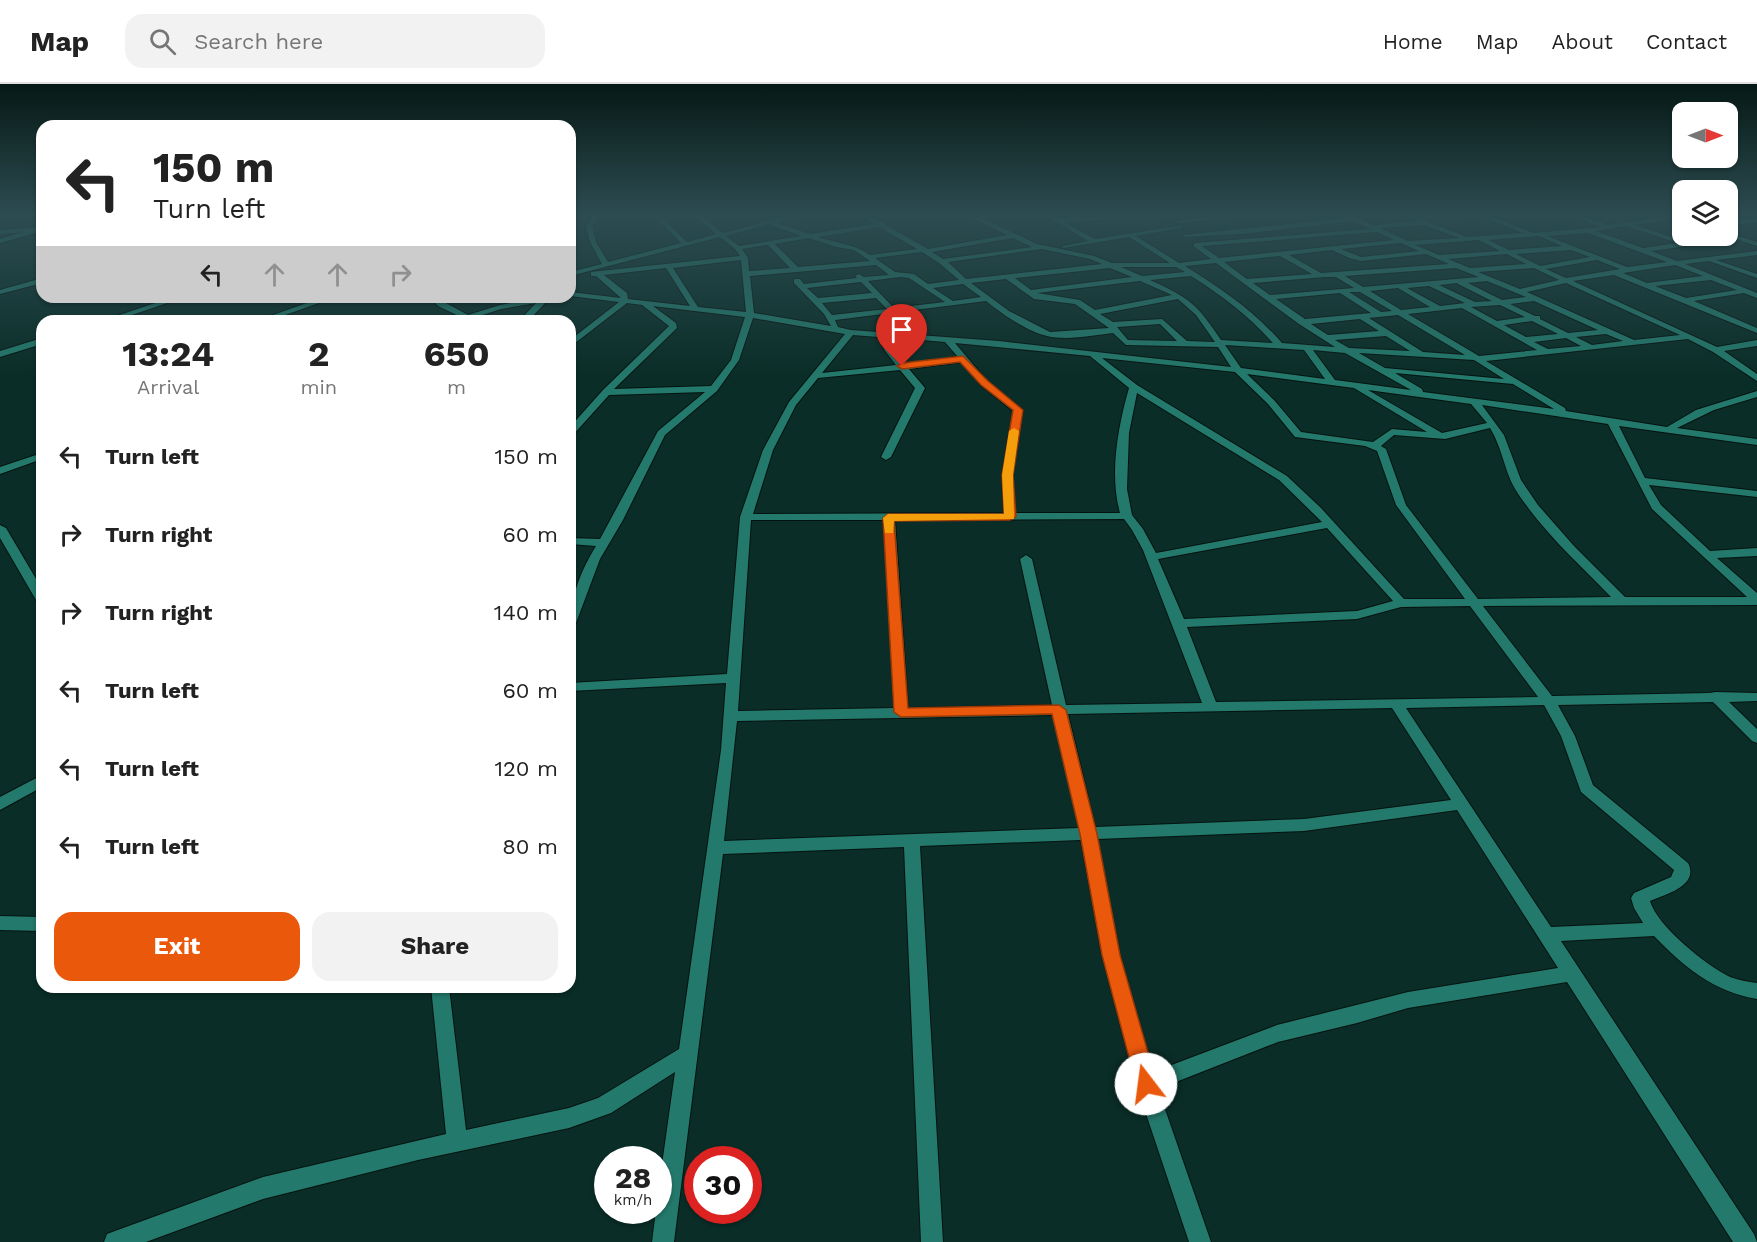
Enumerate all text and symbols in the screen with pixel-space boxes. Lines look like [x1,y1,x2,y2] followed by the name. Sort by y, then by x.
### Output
[125,14,545,68] search box
[30,25,89,58] text: Map
[146,25,179,58] icon: search
[194,29,323,54] text: Search here
[1383,29,1443,54] text: Home
[1476,29,1519,54] text: Map
[1552,29,1613,54] text: About
[1646,29,1727,54] text: Contact
[1672,102,1738,168] north arrow
[1672,102,1738,246] map controls
[153,143,274,192] text: 150 m
[54,144,132,222] icon: left
[1672,180,1738,246] button: layers
[153,193,265,225] text: Turn left
[195,258,228,291] icon: left
[258,258,291,291] icon: ahead
[321,258,354,291] icon: ahead
[384,258,417,291] icon: right
[876,304,927,366] pin
[885,313,918,346] icon: arrive
[122,333,214,375] text: 13:24
[308,333,330,375] text: 2
[423,333,490,375] text: 650
[137,375,199,399] text: Arrival
[300,375,337,399] text: min
[447,375,466,399] text: m
[54,440,87,473] icon: left
[105,444,199,469] text: Turn left
[494,444,558,469] text: 150 m
[54,518,87,551] icon: right
[105,522,212,547] text: Turn right
[502,522,558,547] text: 60 m
[54,596,87,629] icon: right
[105,600,212,625] text: Turn right
[494,600,558,625] text: 140 m
[54,674,87,707] icon: left
[105,678,199,703] text: Turn left
[502,678,558,703] text: 60 m
[54,752,87,785] icon: left
[105,756,199,781] text: Turn left
[494,756,558,781] text: 120 m
[54,830,87,863] icon: left
[105,834,199,859] text: Turn left
[502,834,558,859] text: 80 m
[54,912,300,981] button: Exit
[312,912,558,981] button: Share
[1114,1052,1178,1116] position arrow
[684,1146,762,1224] speed limit sign: 30
[615,1160,651,1195] text: 28
[614,1191,652,1209] text: km/h

